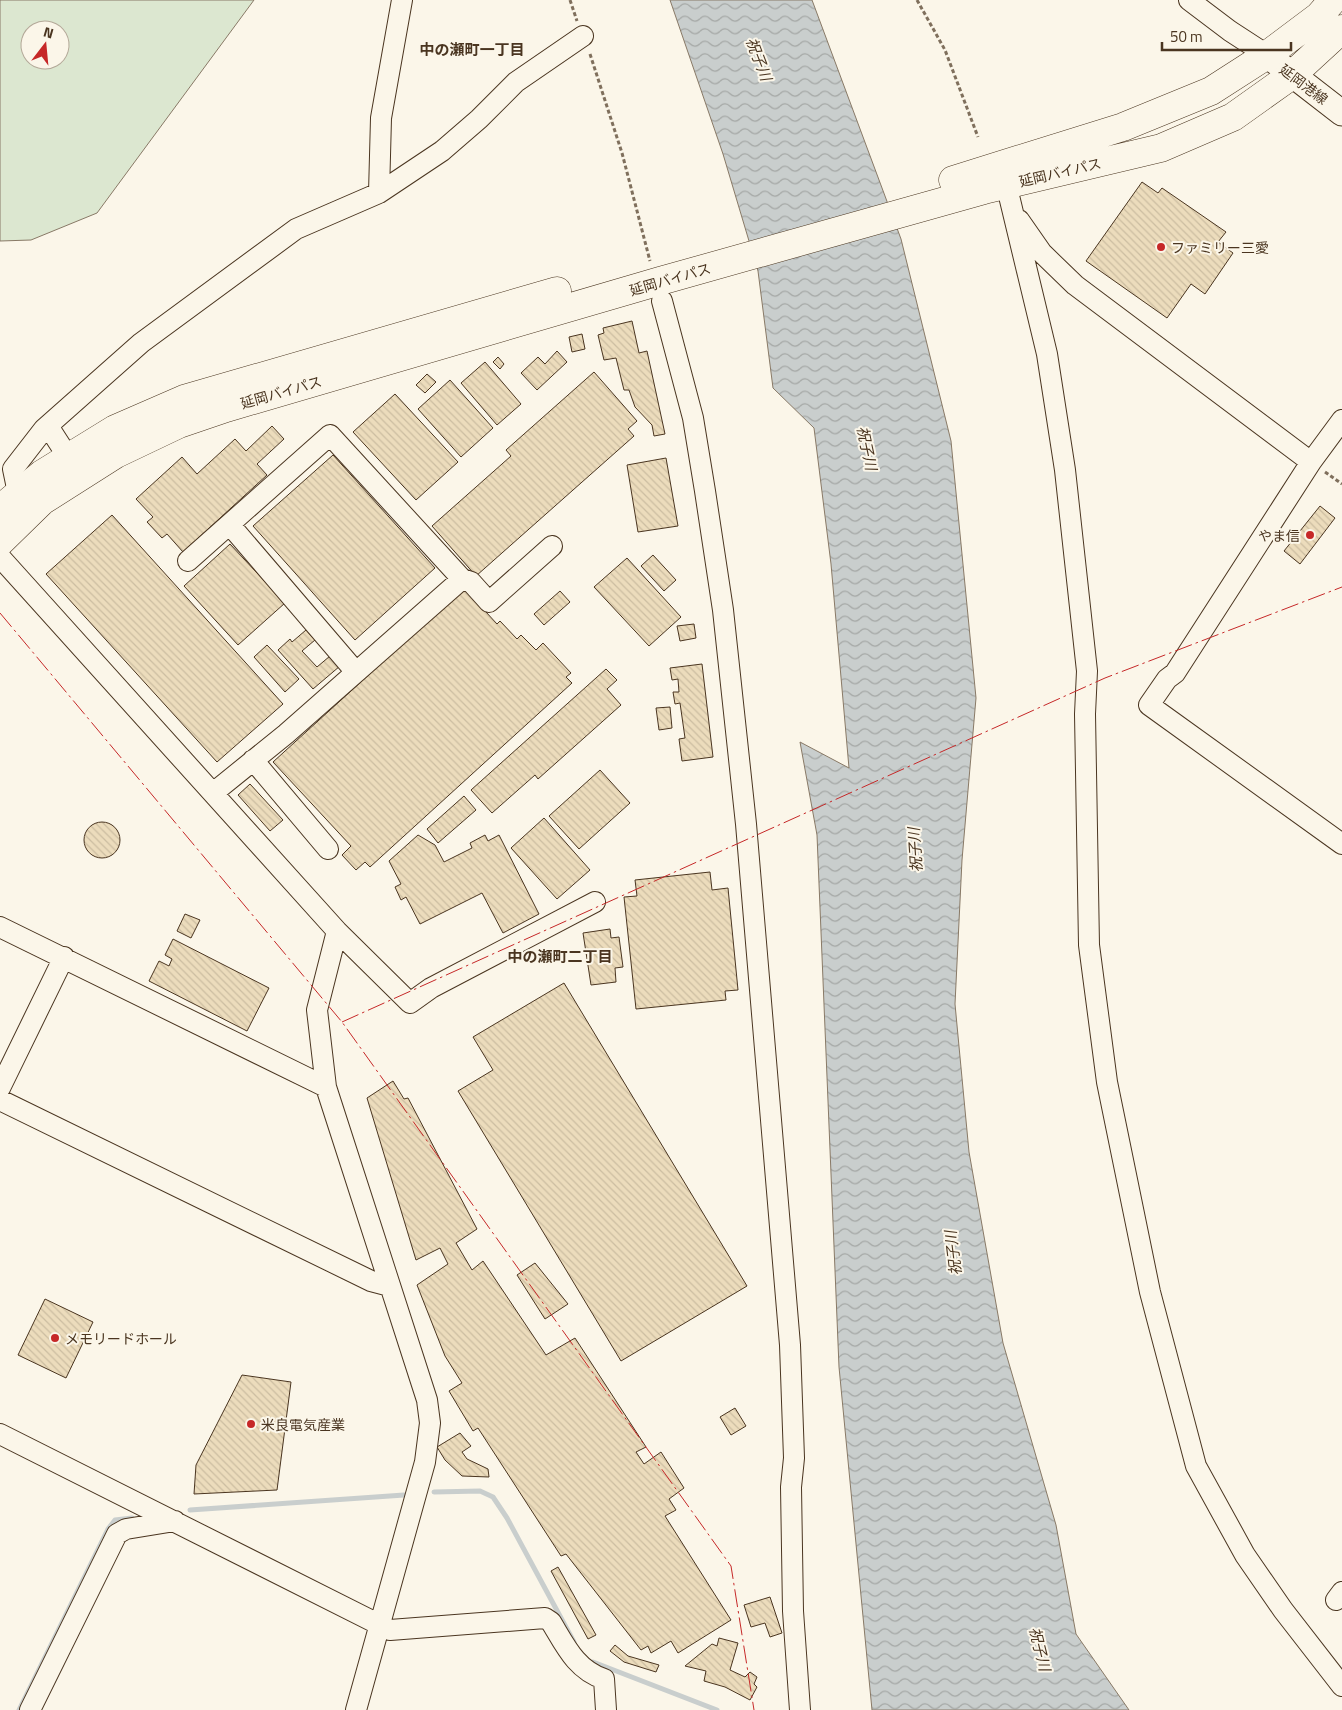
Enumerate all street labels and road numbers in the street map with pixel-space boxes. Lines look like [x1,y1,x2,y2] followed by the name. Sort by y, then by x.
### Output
[1275,59,1333,109] street label: 延岡港線
[1017,152,1103,192] street label: 延岡バイパス
[627,257,713,301] street label: 延岡バイパス
[238,370,324,414] street label: 延岡バイパス

